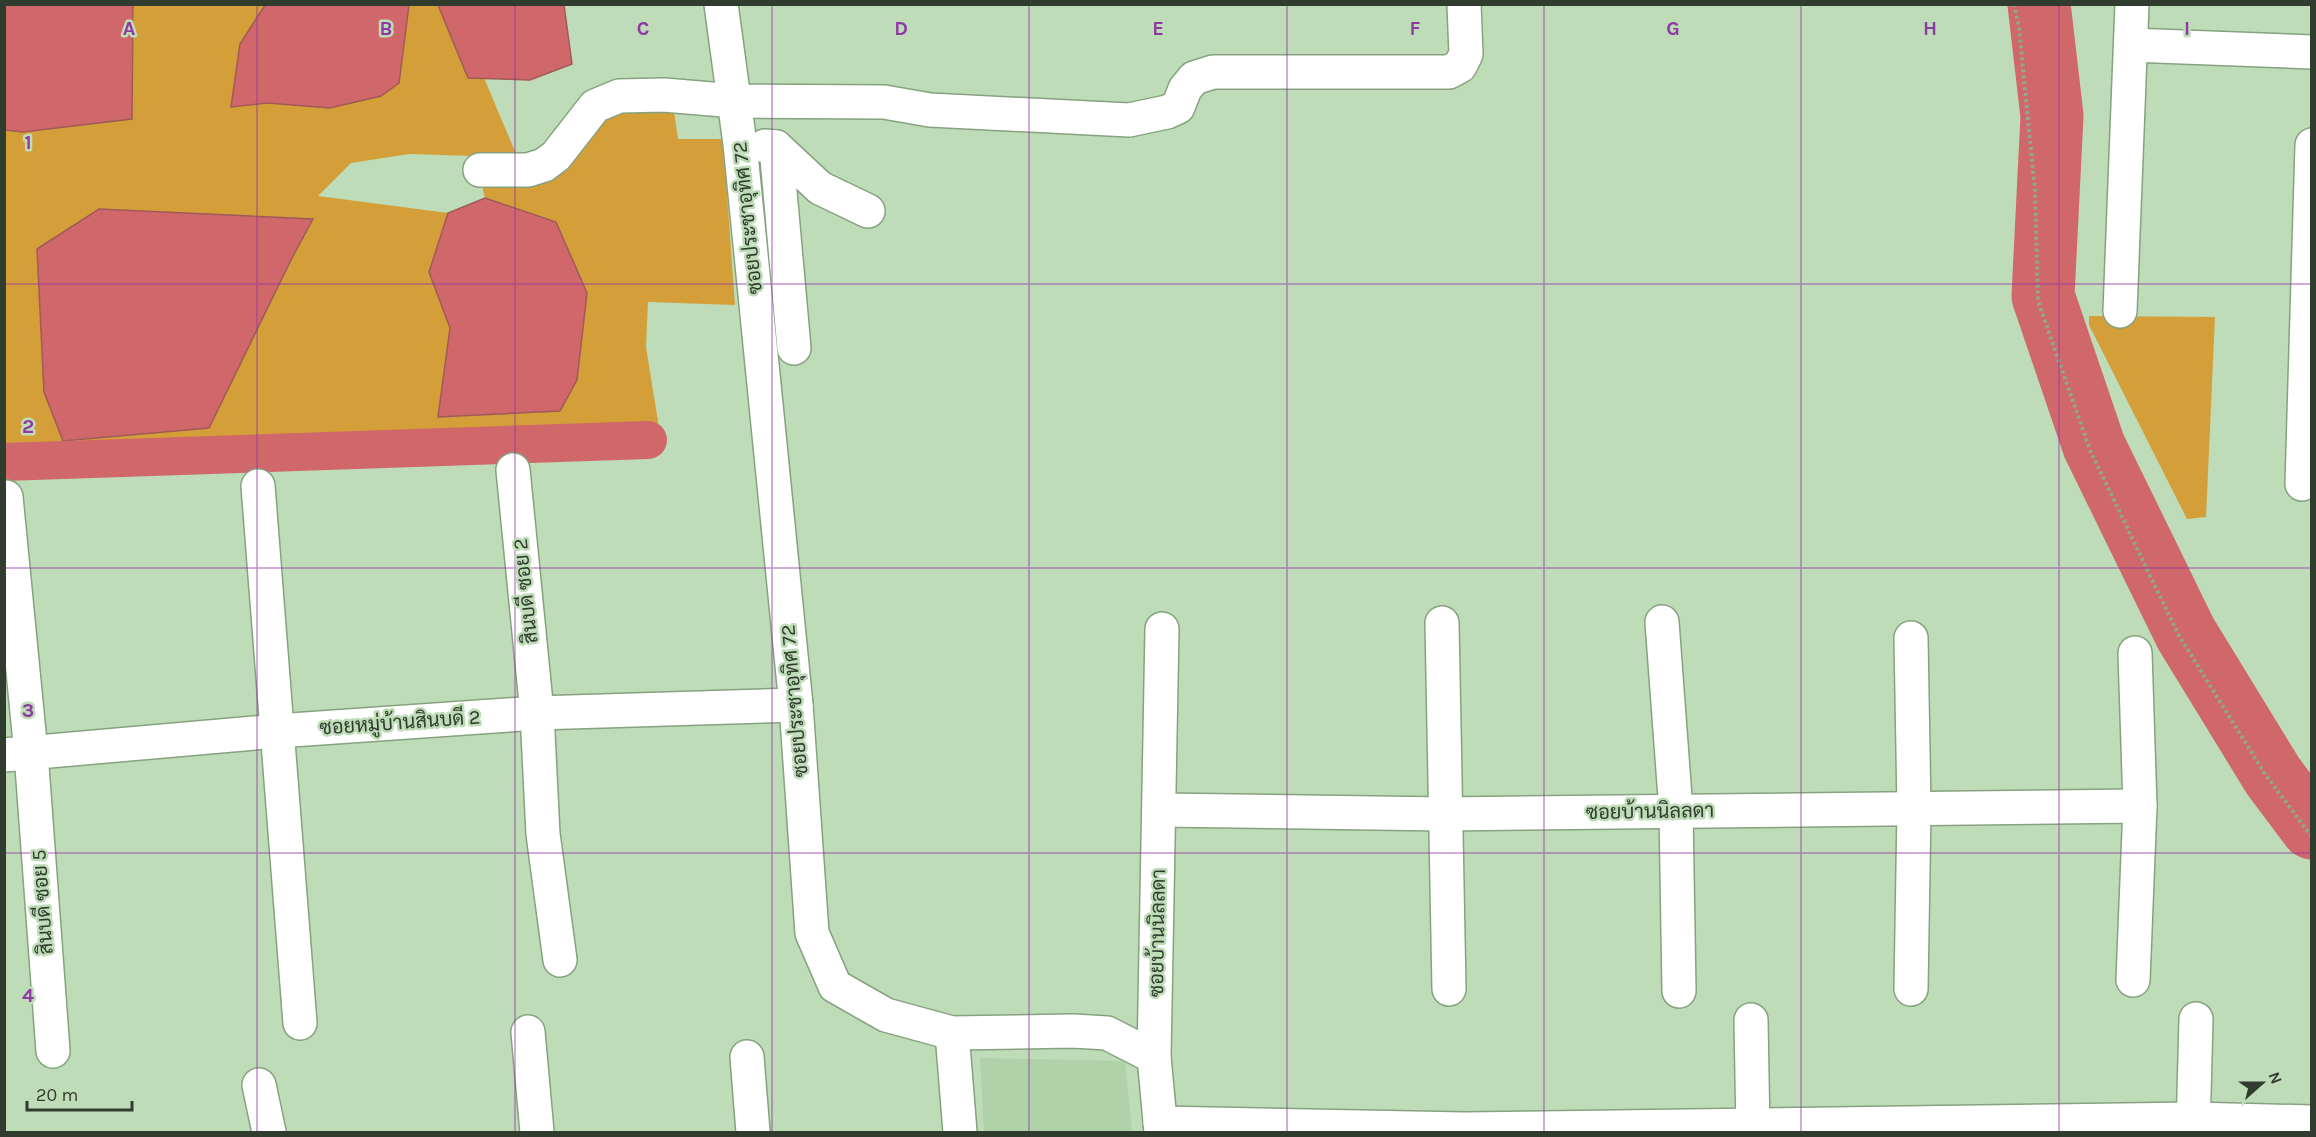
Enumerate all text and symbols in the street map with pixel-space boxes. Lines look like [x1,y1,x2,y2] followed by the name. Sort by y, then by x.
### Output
[123,17,136,40] text: A
[380,17,392,40] text: B
[637,17,649,40] text: C
[894,17,908,40] text: D
[1152,17,1164,40] text: E
[1410,17,1421,40] text: F
[1666,17,1680,40] text: G
[1923,17,1937,40] text: H
[2184,17,2190,40] text: I
[24,131,32,154] text: 1
[727,140,769,296] street label: ซอยประชาอุทิศ 72
[22,415,34,438] text: 2
[507,537,542,645] street label: สินบดี ซอย 2
[775,623,815,778] street label: ซอยประชาอุทิศ 72
[22,699,34,722] text: 3
[319,703,481,743] street label: ซอยหมู่บ้านสินบดี 2
[1586,798,1714,824] street label: ซอยบ้านนิลลดา
[25,849,58,955] street label: สินบดี ซอย 5
[1144,869,1170,997] street label: ซอยบ้านนิลลดา
[22,984,34,1007] text: 4
[2232,1053,2292,1113] north arrow
[2265,1069,2286,1087] text: N
[27,1074,132,1112] scale bar
[36,1084,78,1106] text: 20 m

